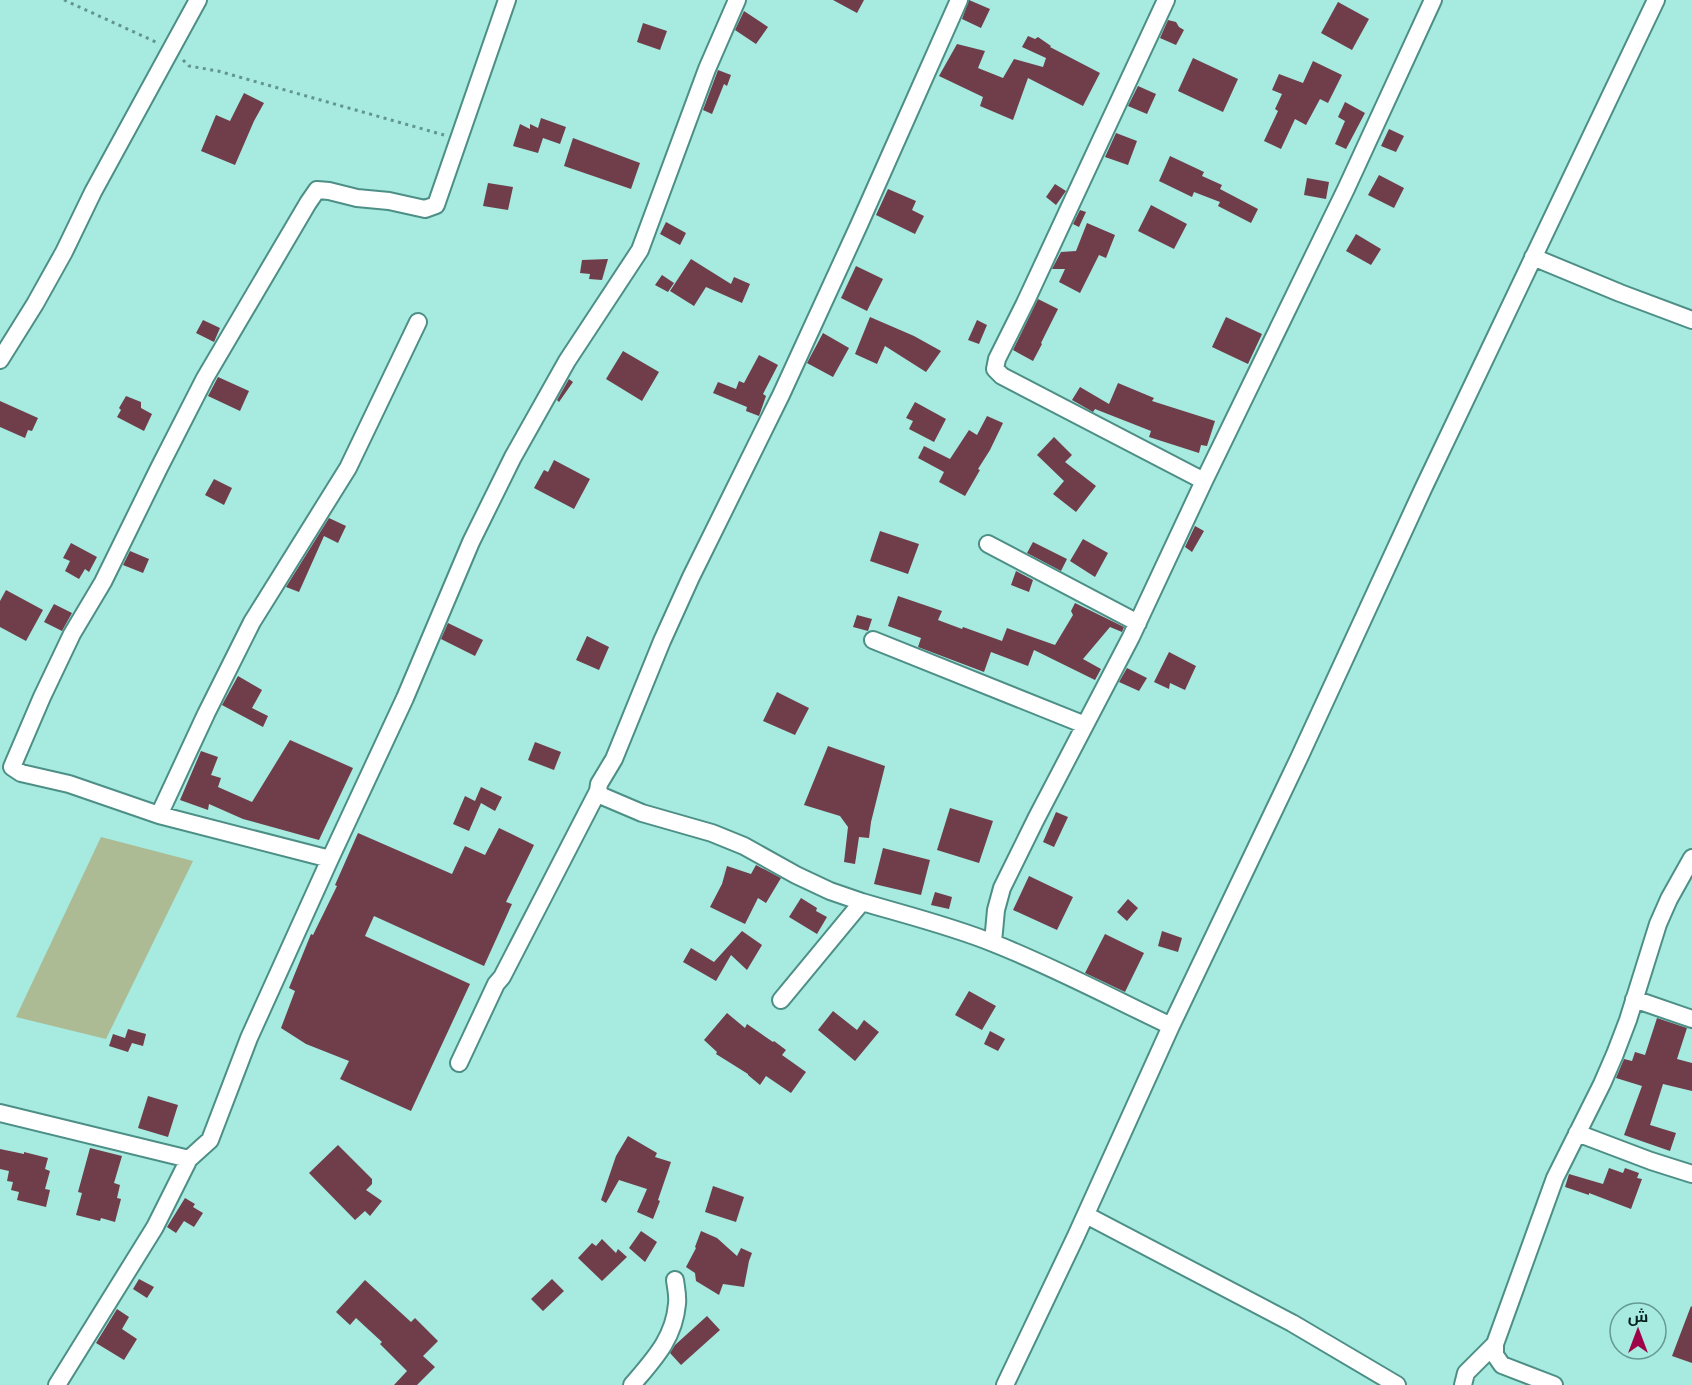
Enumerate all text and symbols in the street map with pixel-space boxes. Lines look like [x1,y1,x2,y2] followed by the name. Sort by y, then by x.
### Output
[1608,1301,1668,1361] north arrow
[1628,1307,1648,1326] text: ش

